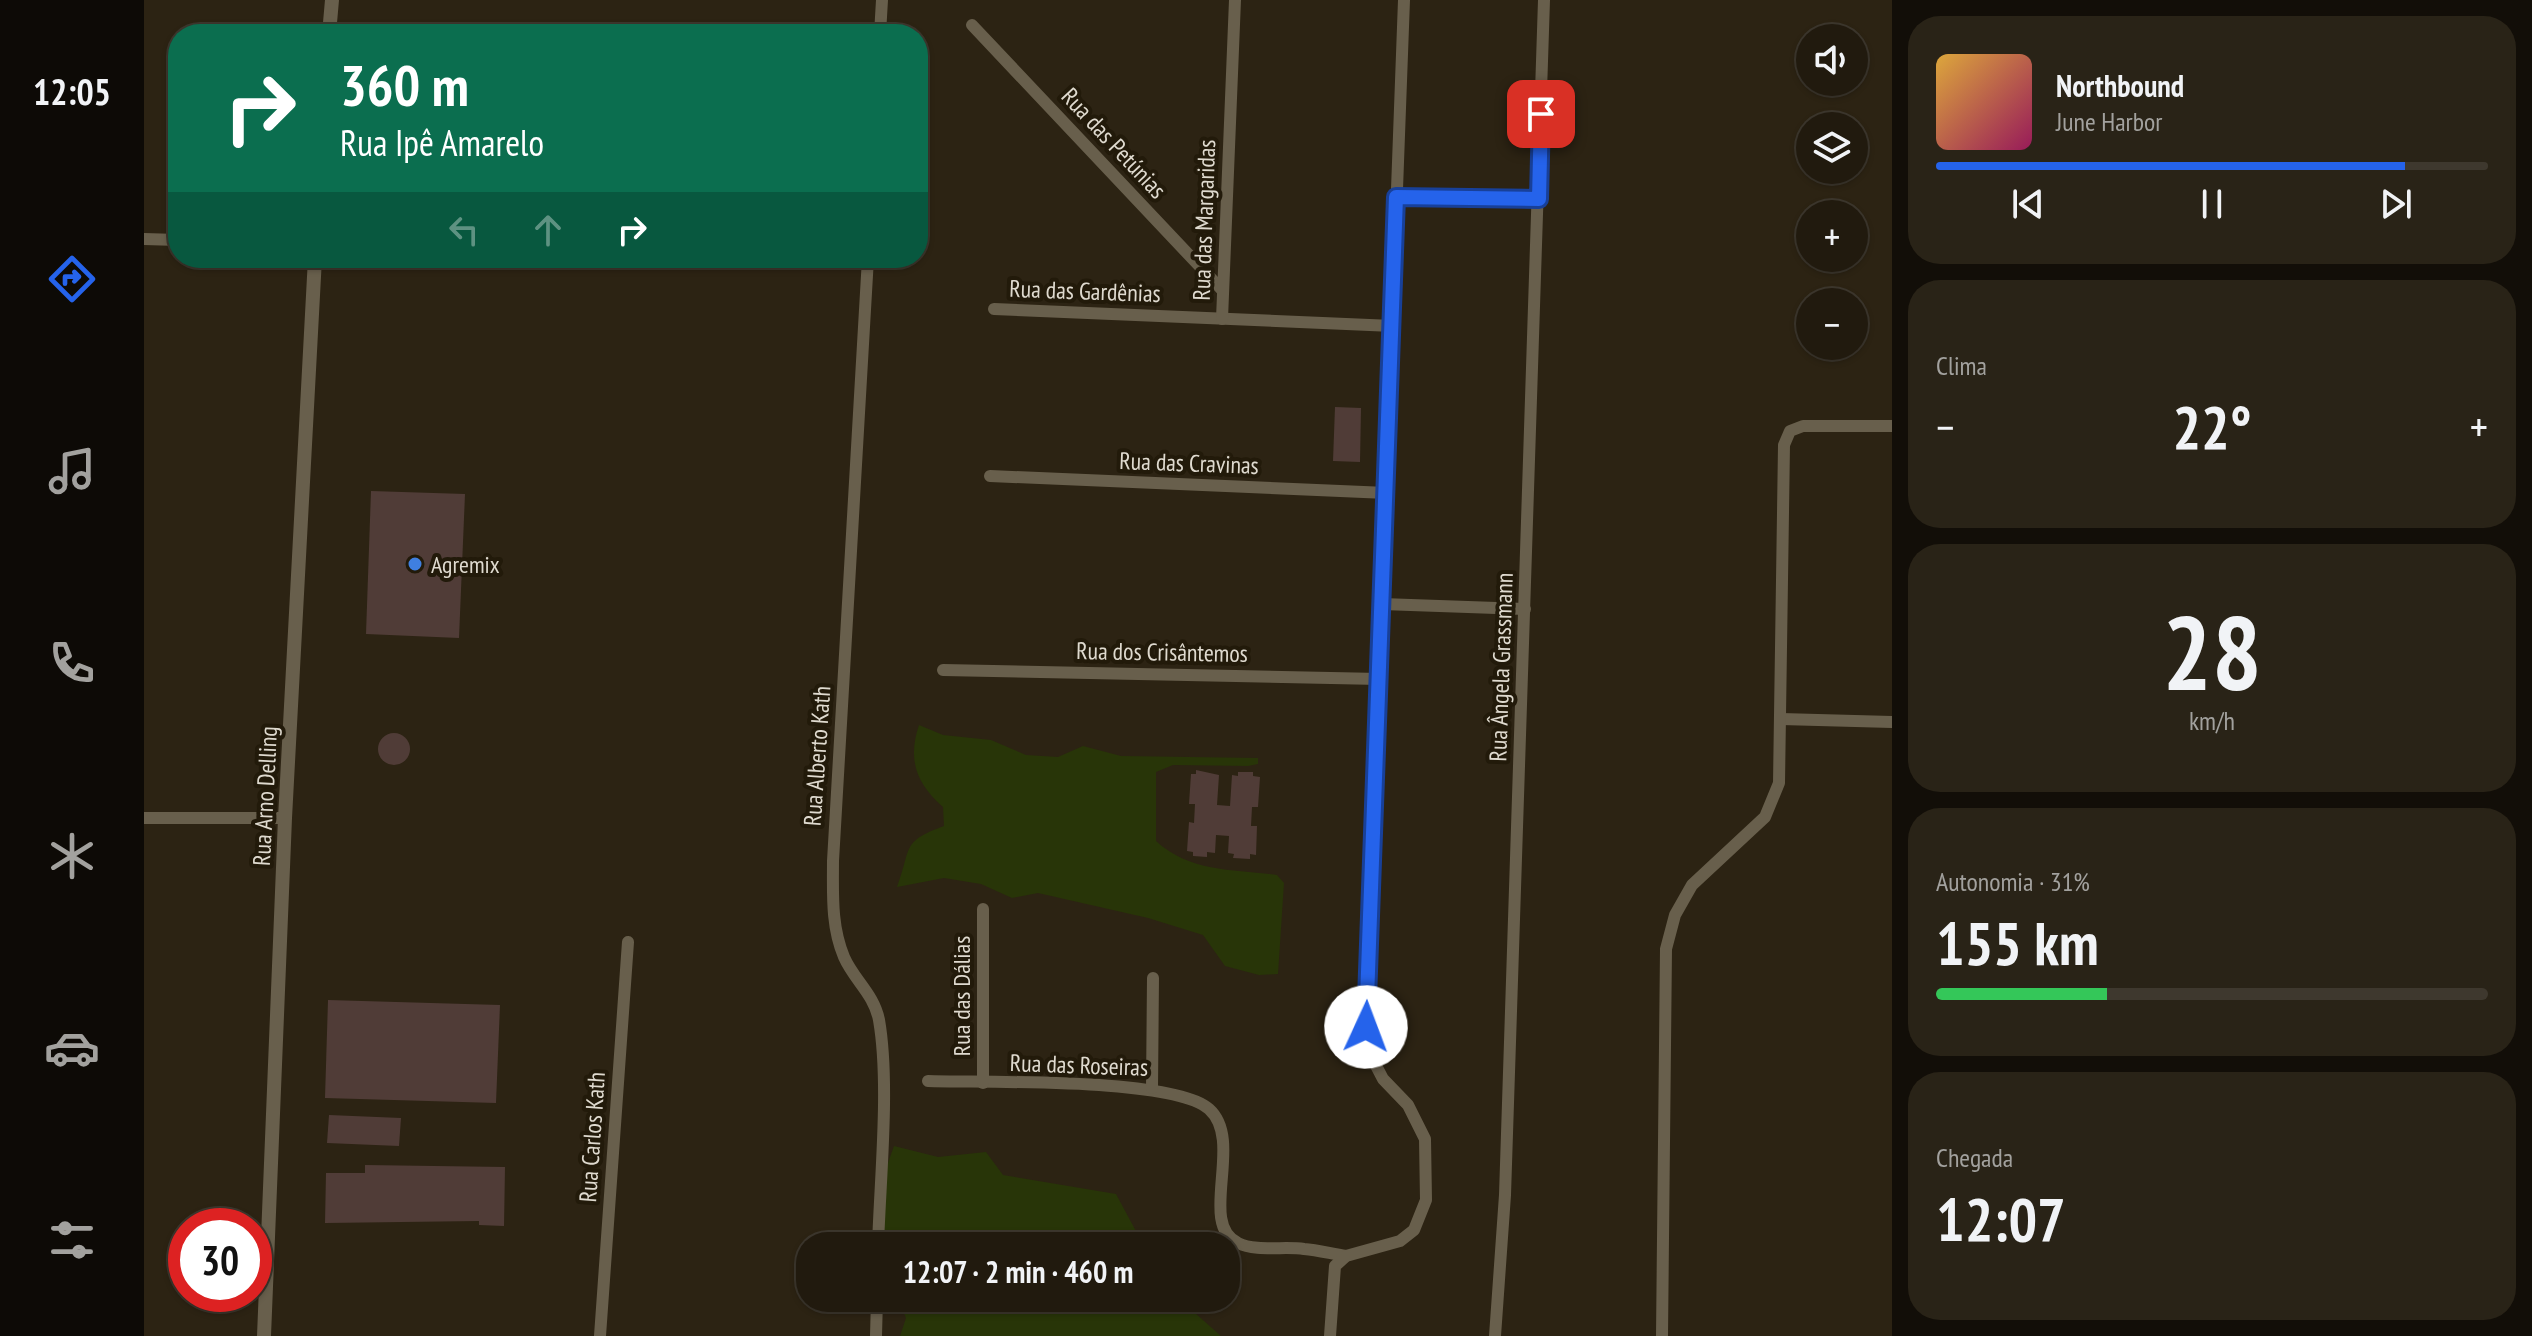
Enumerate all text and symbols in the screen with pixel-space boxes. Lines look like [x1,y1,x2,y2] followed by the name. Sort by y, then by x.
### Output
[1796,24,1868,360] map controls
[1796,24,1868,96] button: sound
[340,49,469,121] text: 360 m
[208,56,312,160] icon: right
[2056,66,2184,105] text: Northbound
[33,68,111,115] text: 12:05
[1507,80,1575,148] pin
[1055,81,1173,205] street label: Rua das Petúnias
[1519,92,1563,136] icon: arrive
[2056,105,2162,138] text: June Harbor
[1796,112,1868,184] button: layers
[340,119,544,166] text: Rua Ipê Amarelo
[1186,139,1222,301] street label: Rua das Margaridas
[2006,182,2050,226] icon: previous
[2190,182,2234,226] icon: pause
[2374,182,2418,226] icon: next
[1796,200,1868,272] button: +
[442,208,486,252] icon: left
[526,208,570,252] icon: ahead
[610,208,654,252] icon: right
[44,251,100,307] icon: directions
[1009,273,1161,309] street label: Rua das Gardênias
[1796,288,1868,360] button: −
[1936,349,1987,382] text: Clima
[2172,388,2252,466] text: 22°
[1936,398,1954,455] text: −
[2470,398,2488,455] text: +
[44,443,100,499] icon: music
[1119,445,1259,481] street label: Rua das Cravinas
[431,549,500,580] place label: Agremix
[406,555,424,573] marker: Agremix
[1482,572,1520,762] street label: Rua Ângela Grassmann
[2162,584,2262,719] text: 28
[44,635,100,691] icon: phone
[1076,635,1248,669] street label: Rua dos Crisântemos
[797,685,837,827] street label: Rua Alberto Kath
[2189,704,2235,737] text: km/h
[246,725,284,867] street label: Rua Arno Delling
[44,828,100,884] icon: climate
[1936,865,2090,898] text: Autonomia · 31%
[1936,904,2099,982] text: 155 km
[946,936,977,1056] street label: Rua das Dálias
[1324,985,1408,1069] position arrow
[44,1020,100,1076] icon: car
[1009,1047,1149,1083] street label: Rua das Roseiras
[572,1071,612,1203] street label: Rua Carlos Kath
[1936,1141,2013,1174] text: Chegada
[1936,1180,2066,1258] text: 12:07
[168,1208,272,1312] speed limit sign: 30
[44,1212,100,1268] icon: filters
[903,1252,1133,1291] text: 12:07 · 2 min · 460 m

